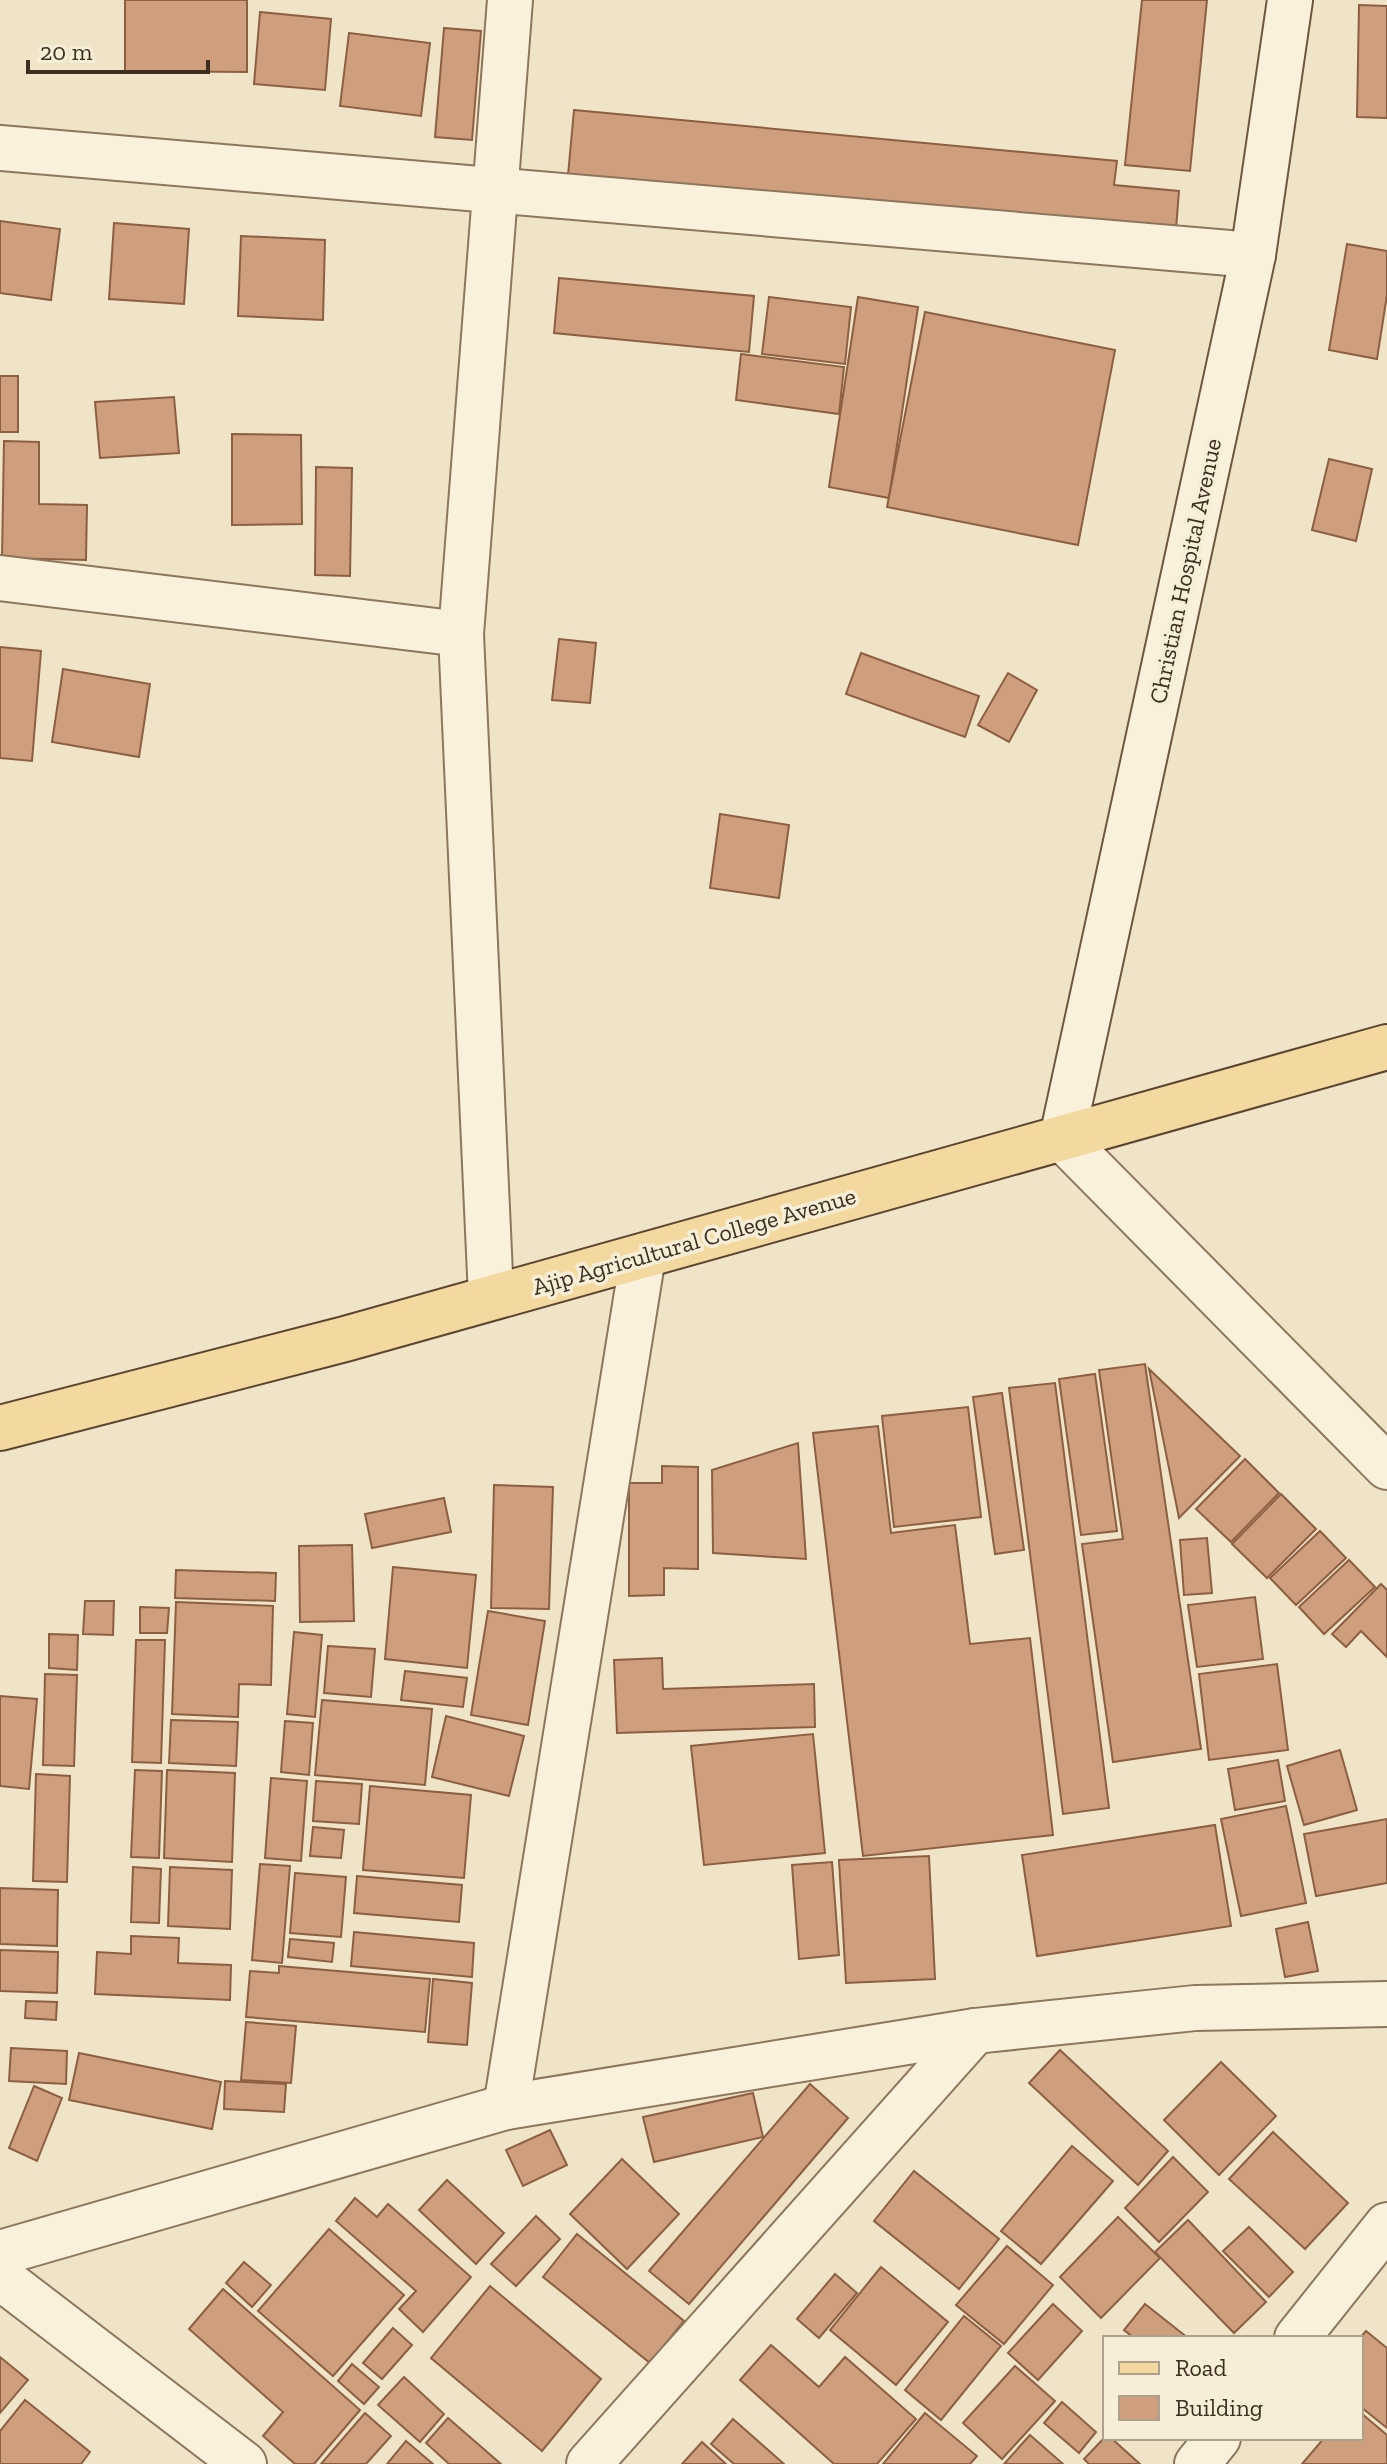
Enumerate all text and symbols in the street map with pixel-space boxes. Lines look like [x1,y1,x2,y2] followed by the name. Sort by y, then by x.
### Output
[28,24,208,74] scale bar
[40,37,93,66] text: 20 m
[1143,436,1227,706] street label: Christian Hospital Avenue
[529,1181,859,1301] street label: Ajip Agricultural College Avenue
[1103,2336,1363,2440] legend
[1175,2353,1227,2382] text: Road
[1175,2393,1263,2422] text: Building

